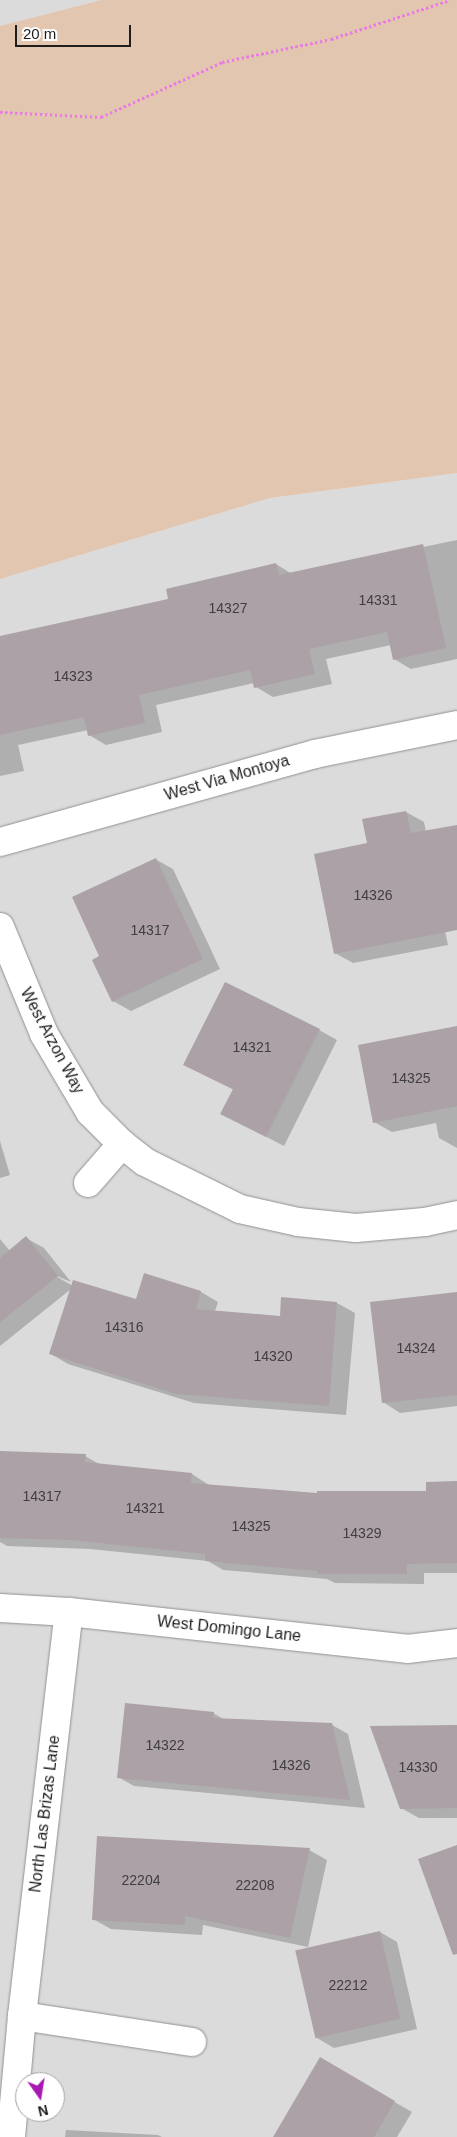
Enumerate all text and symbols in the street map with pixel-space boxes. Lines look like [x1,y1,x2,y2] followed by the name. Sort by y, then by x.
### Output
[18,15,134,47] scale bar
[23,25,56,42] text: 20 m
[359,592,397,608] house number: 14331
[209,600,247,616] house number: 14327
[54,668,92,684] house number: 14323
[162,751,292,805] street label: West Via Montoya
[354,887,392,903] house number: 14326
[131,922,169,938] house number: 14317
[16,984,88,1098] street label: West Arzon Way
[233,1039,271,1055] house number: 14321
[392,1070,430,1086] house number: 14325
[105,1319,143,1335] house number: 14316
[397,1340,435,1356] house number: 14324
[254,1348,292,1364] house number: 14320
[23,1488,61,1504] house number: 14317
[126,1500,164,1516] house number: 14321
[232,1518,270,1534] house number: 14325
[343,1525,381,1541] house number: 14329
[156,1612,302,1646] street label: West Domingo Lane
[26,1734,64,1894] street label: North Las Brizas Lane
[146,1737,184,1753] house number: 14322
[272,1757,310,1773] house number: 14326
[399,1759,437,1775] house number: 14330
[122,1872,160,1888] house number: 22204
[236,1877,274,1893] house number: 22208
[329,1977,367,1993] house number: 22212
[15,2072,65,2122] north arrow
[36,2102,50,2120] text: N

